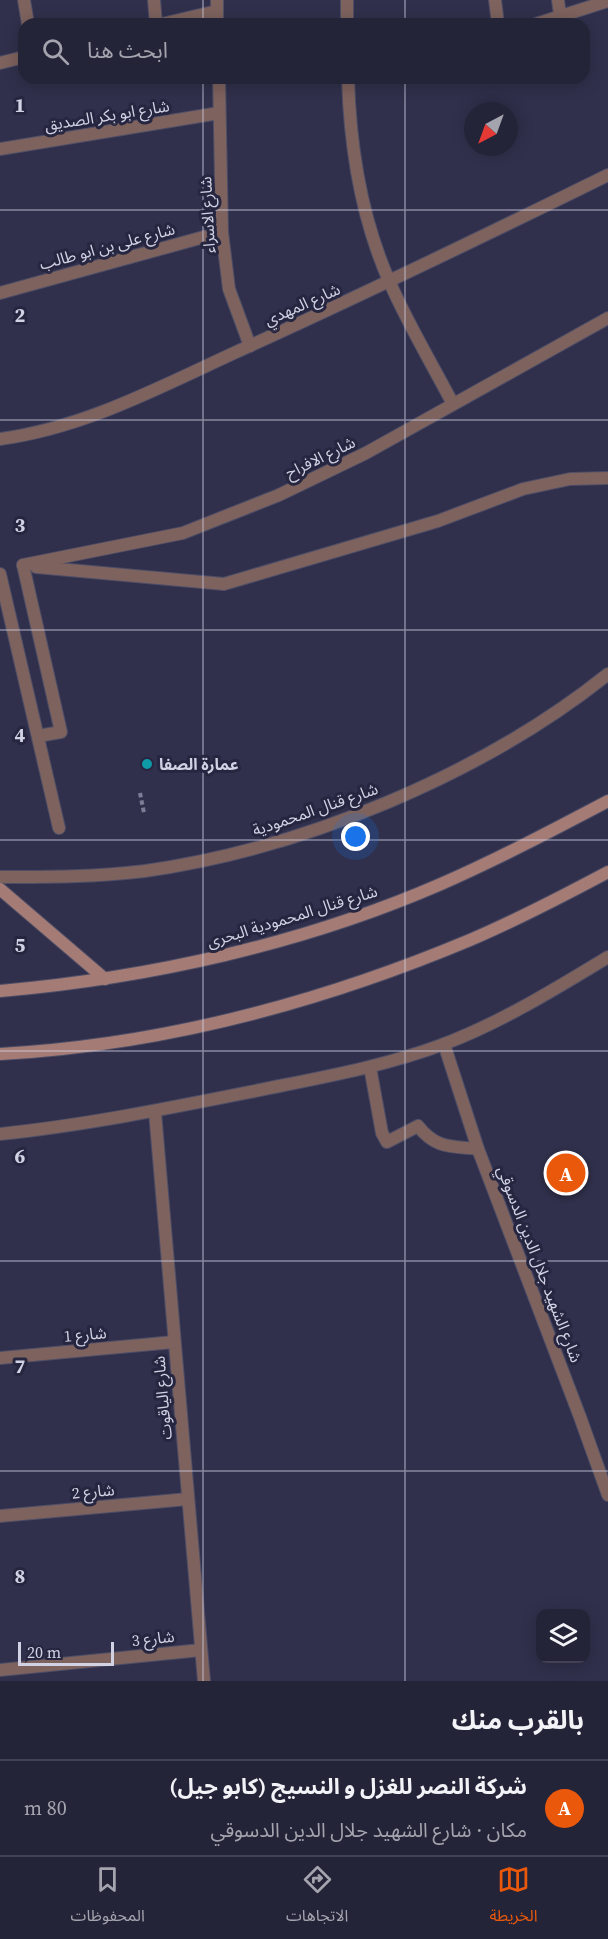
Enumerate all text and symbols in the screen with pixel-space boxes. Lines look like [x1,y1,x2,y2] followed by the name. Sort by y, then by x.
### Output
[18,18,590,84] search box
[39,35,72,68] icon: search
[87,35,168,65] text: ابحث هنا
[15,91,25,119] text: 1
[43,94,171,138] street label: شارع ابو بكر الصديق
[464,102,518,156] north arrow
[194,176,222,254] street label: شارع الاسراء
[37,217,178,277] street label: شارع على بن ابو طالب
[261,277,344,332] street label: شارع المهدي
[15,301,26,329] text: 2
[281,431,359,485] street label: شارع الافراح
[15,511,26,539] text: 3
[15,721,26,749] text: 4
[159,753,239,775] place label: عمارة الصفا
[140,757,154,771] marker: عمارة الصفا
[249,777,381,843] street label: شارع قنال المحمودية
[341,822,370,851] your location
[204,880,381,954] street label: شارع قنال المحمودية البحرى
[15,931,26,959] text: 5
[15,1142,26,1170] text: 6
[546,1150,586,1196] pin: A
[490,1163,588,1366] street label: شارع الشهيد جلال الدين الدسوقي
[63,1321,108,1349] street label: شارع 1
[15,1352,26,1380] text: 7
[147,1355,179,1441] street label: شارع الياقوت
[71,1478,116,1506] street label: شارع 2
[15,1562,25,1590] text: 8
[536,1609,590,1663] map controls
[536,1609,590,1663] button: layers
[130,1625,176,1653] street label: شارع 3
[18,1639,114,1666] scale bar
[27,1641,61,1663] text: 20 m
[452,1702,584,1738] text: بالقرب منك
[169,1771,527,1801] text: شركة النصر للغزل و النسيج (كابو جيل)
[24,1794,67,1822] text: 80 m
[558,1794,571,1822] text: A
[210,1816,527,1844] text: مكان · شارع الشهيد جلال الدين الدسوقي
[71,1863,145,1933] tab: المحفوظات
[286,1863,348,1933] tab: الاتجاهات
[490,1863,537,1933] tab: الخريطة

